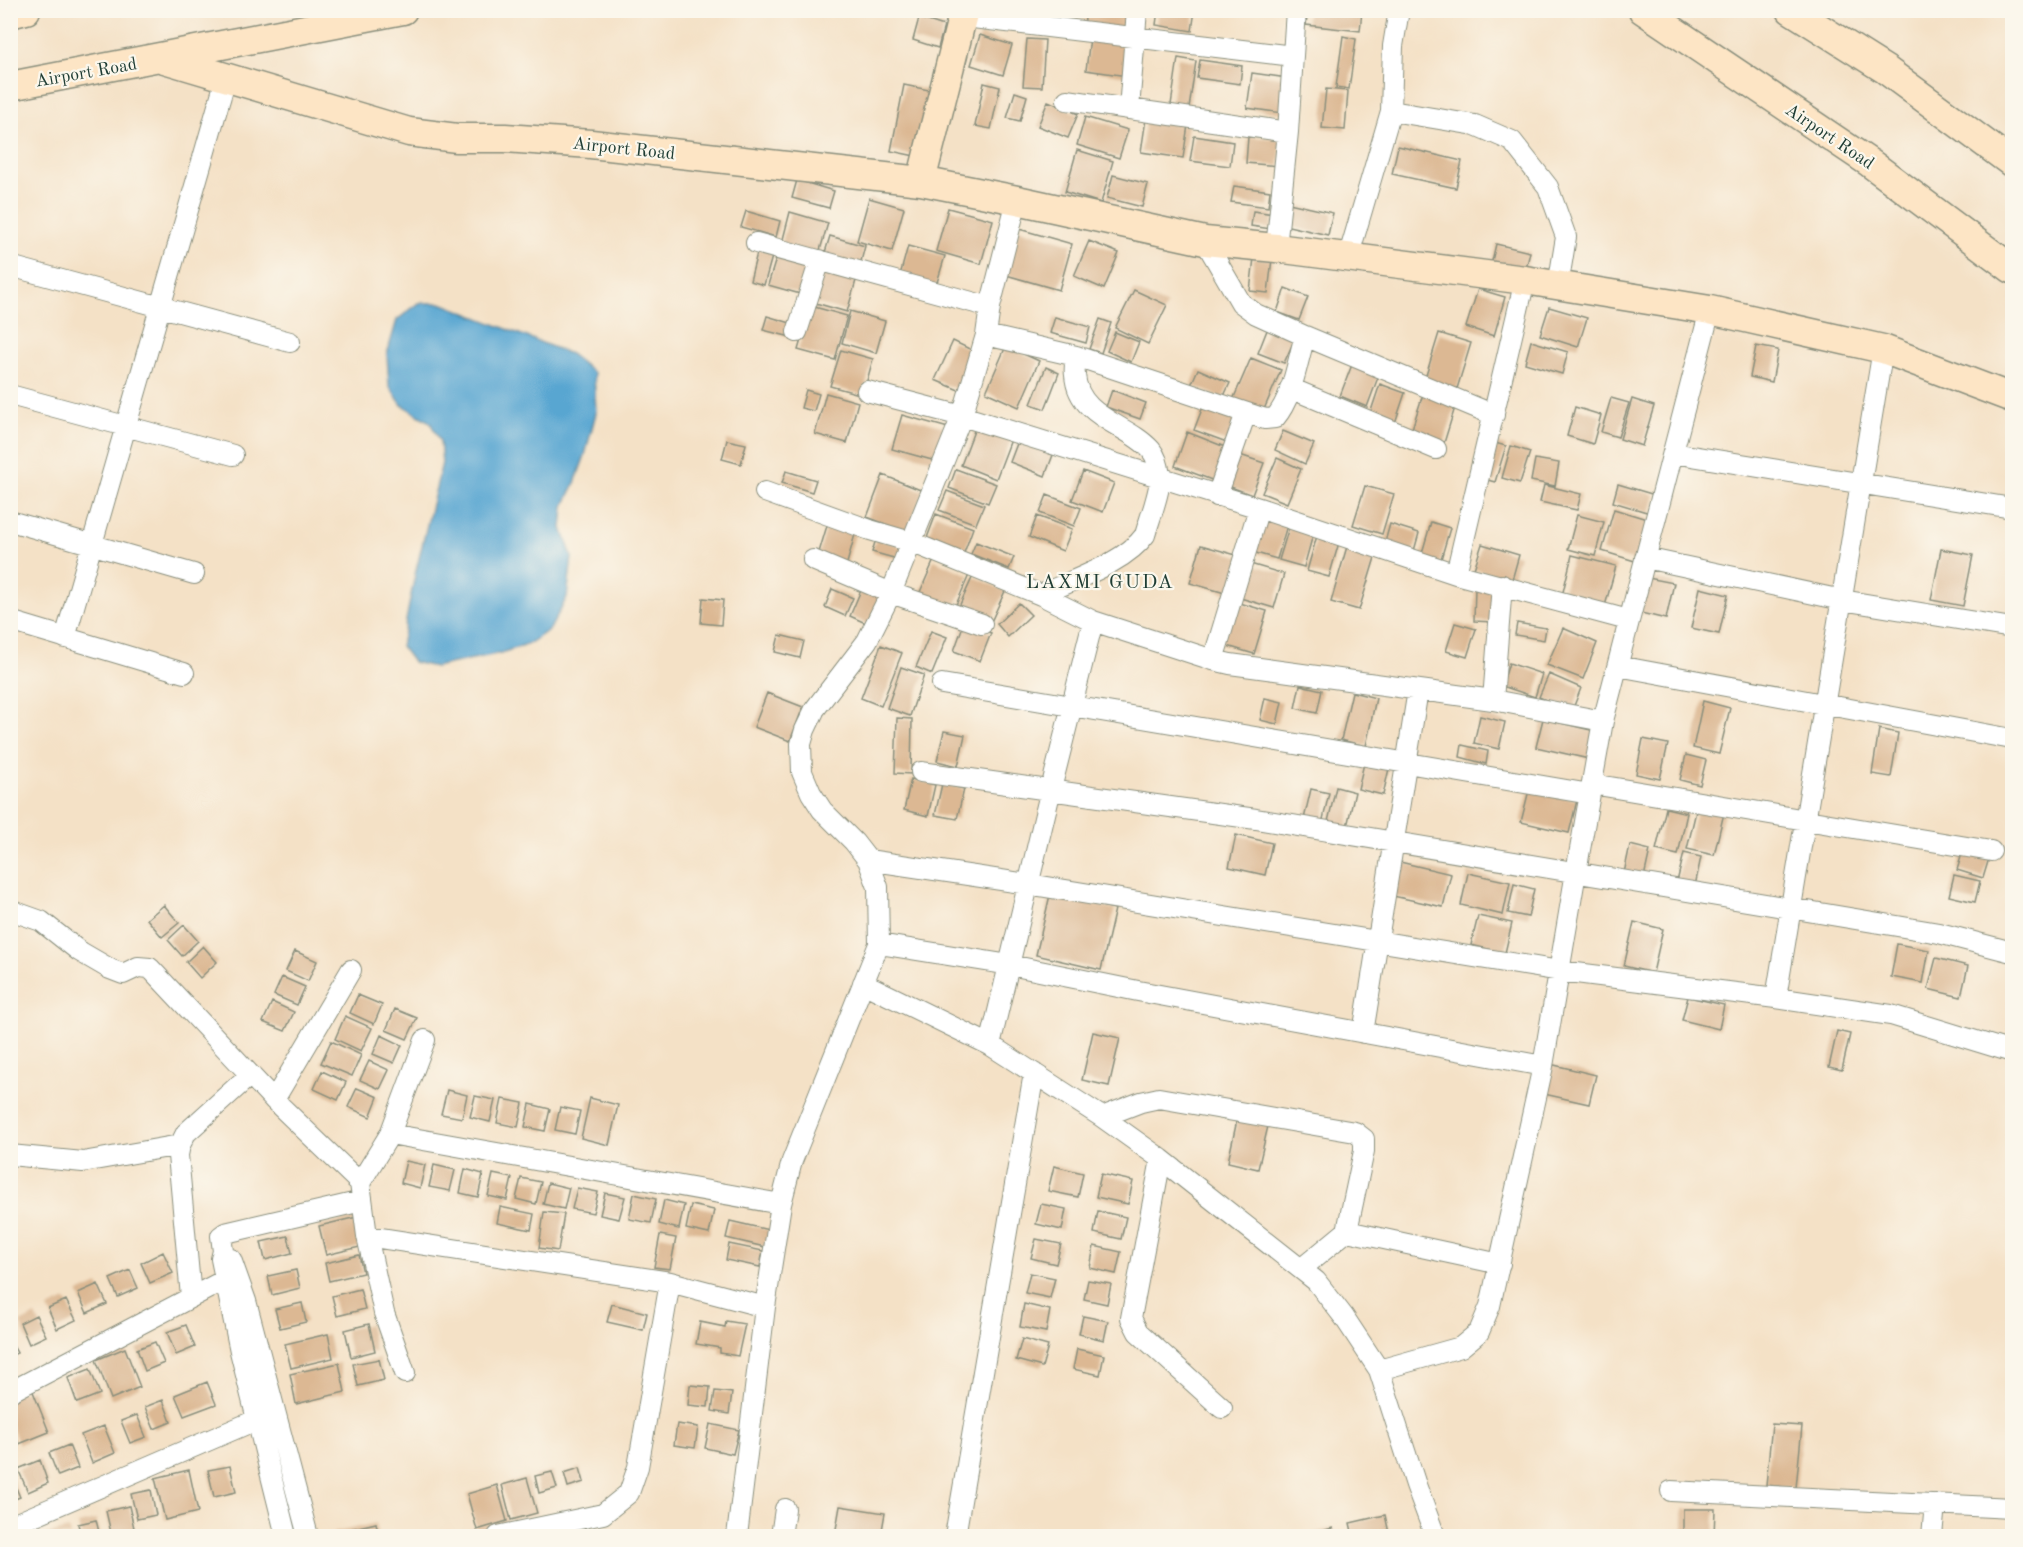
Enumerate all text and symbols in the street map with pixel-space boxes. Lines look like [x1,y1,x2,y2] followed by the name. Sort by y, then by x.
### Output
[34,55,138,91] street label: Airport Road
[1782,101,1877,173] street label: Airport Road
[572,135,676,163] street label: Airport Road
[1026,573,1174,593] district label: LAXMI GUDA

